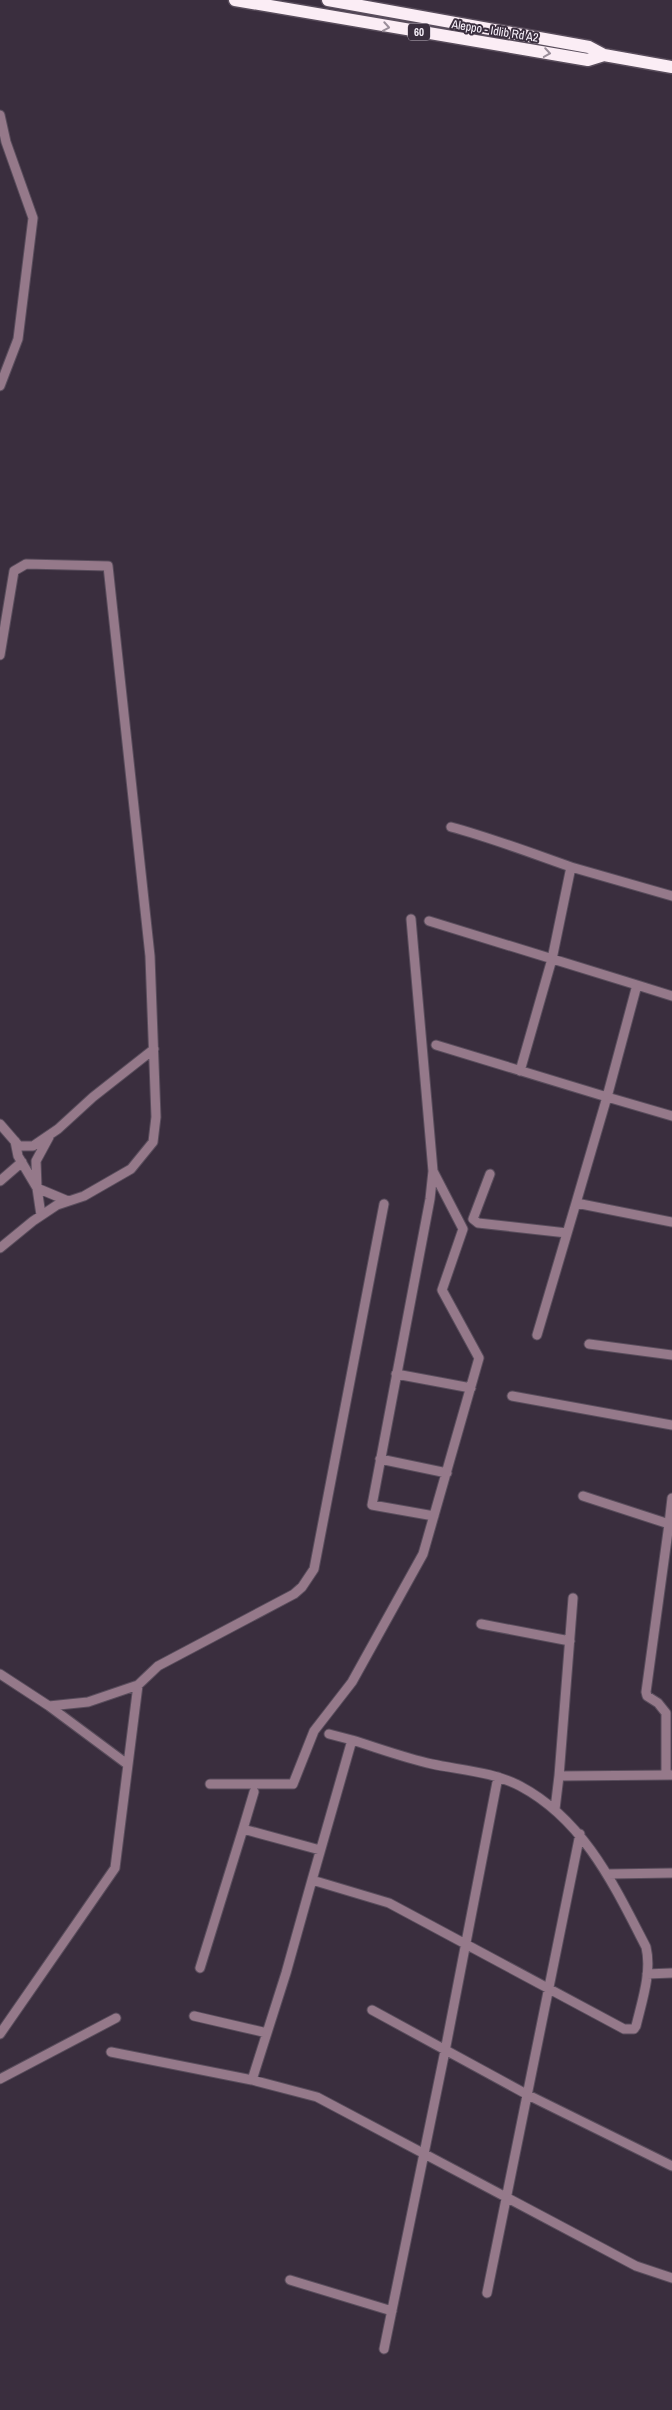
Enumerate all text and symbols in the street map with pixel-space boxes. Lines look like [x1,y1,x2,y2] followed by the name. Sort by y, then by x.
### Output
[450,16,539,46] street label: Aleppo - Idlib Rd A2
[382,21,391,31] one-way arrow
[408,24,430,41] road number: 60
[543,47,551,58] one-way arrow

